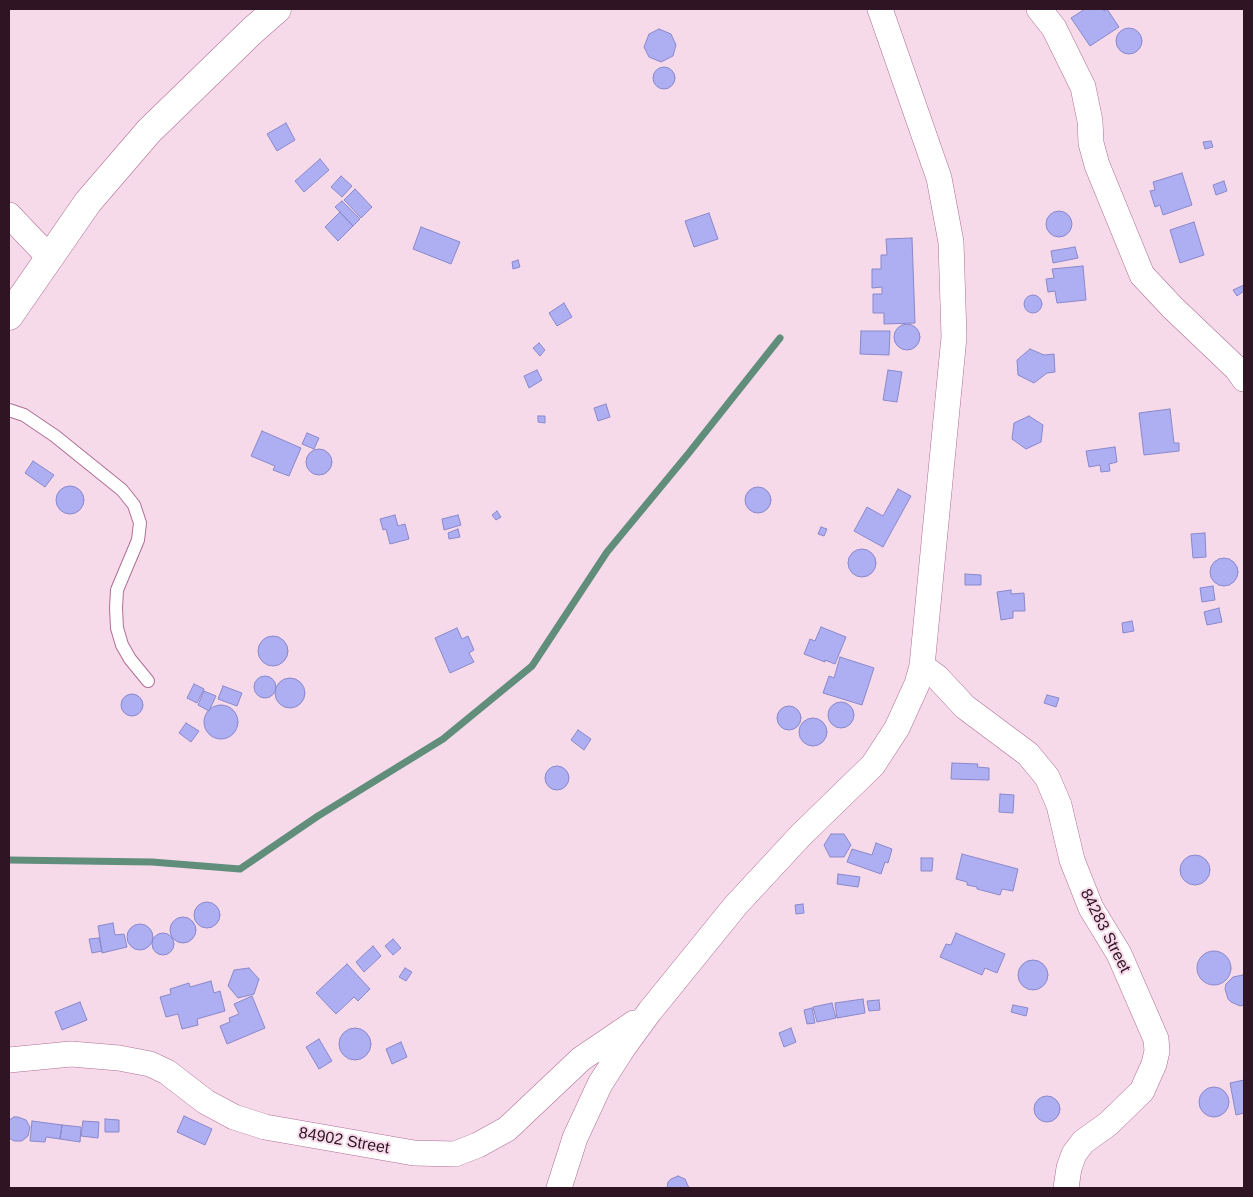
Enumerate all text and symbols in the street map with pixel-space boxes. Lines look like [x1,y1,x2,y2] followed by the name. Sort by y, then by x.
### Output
[1076,886,1134,976] street label: 84283 Street
[297,1124,391,1158] street label: 84902 Street

